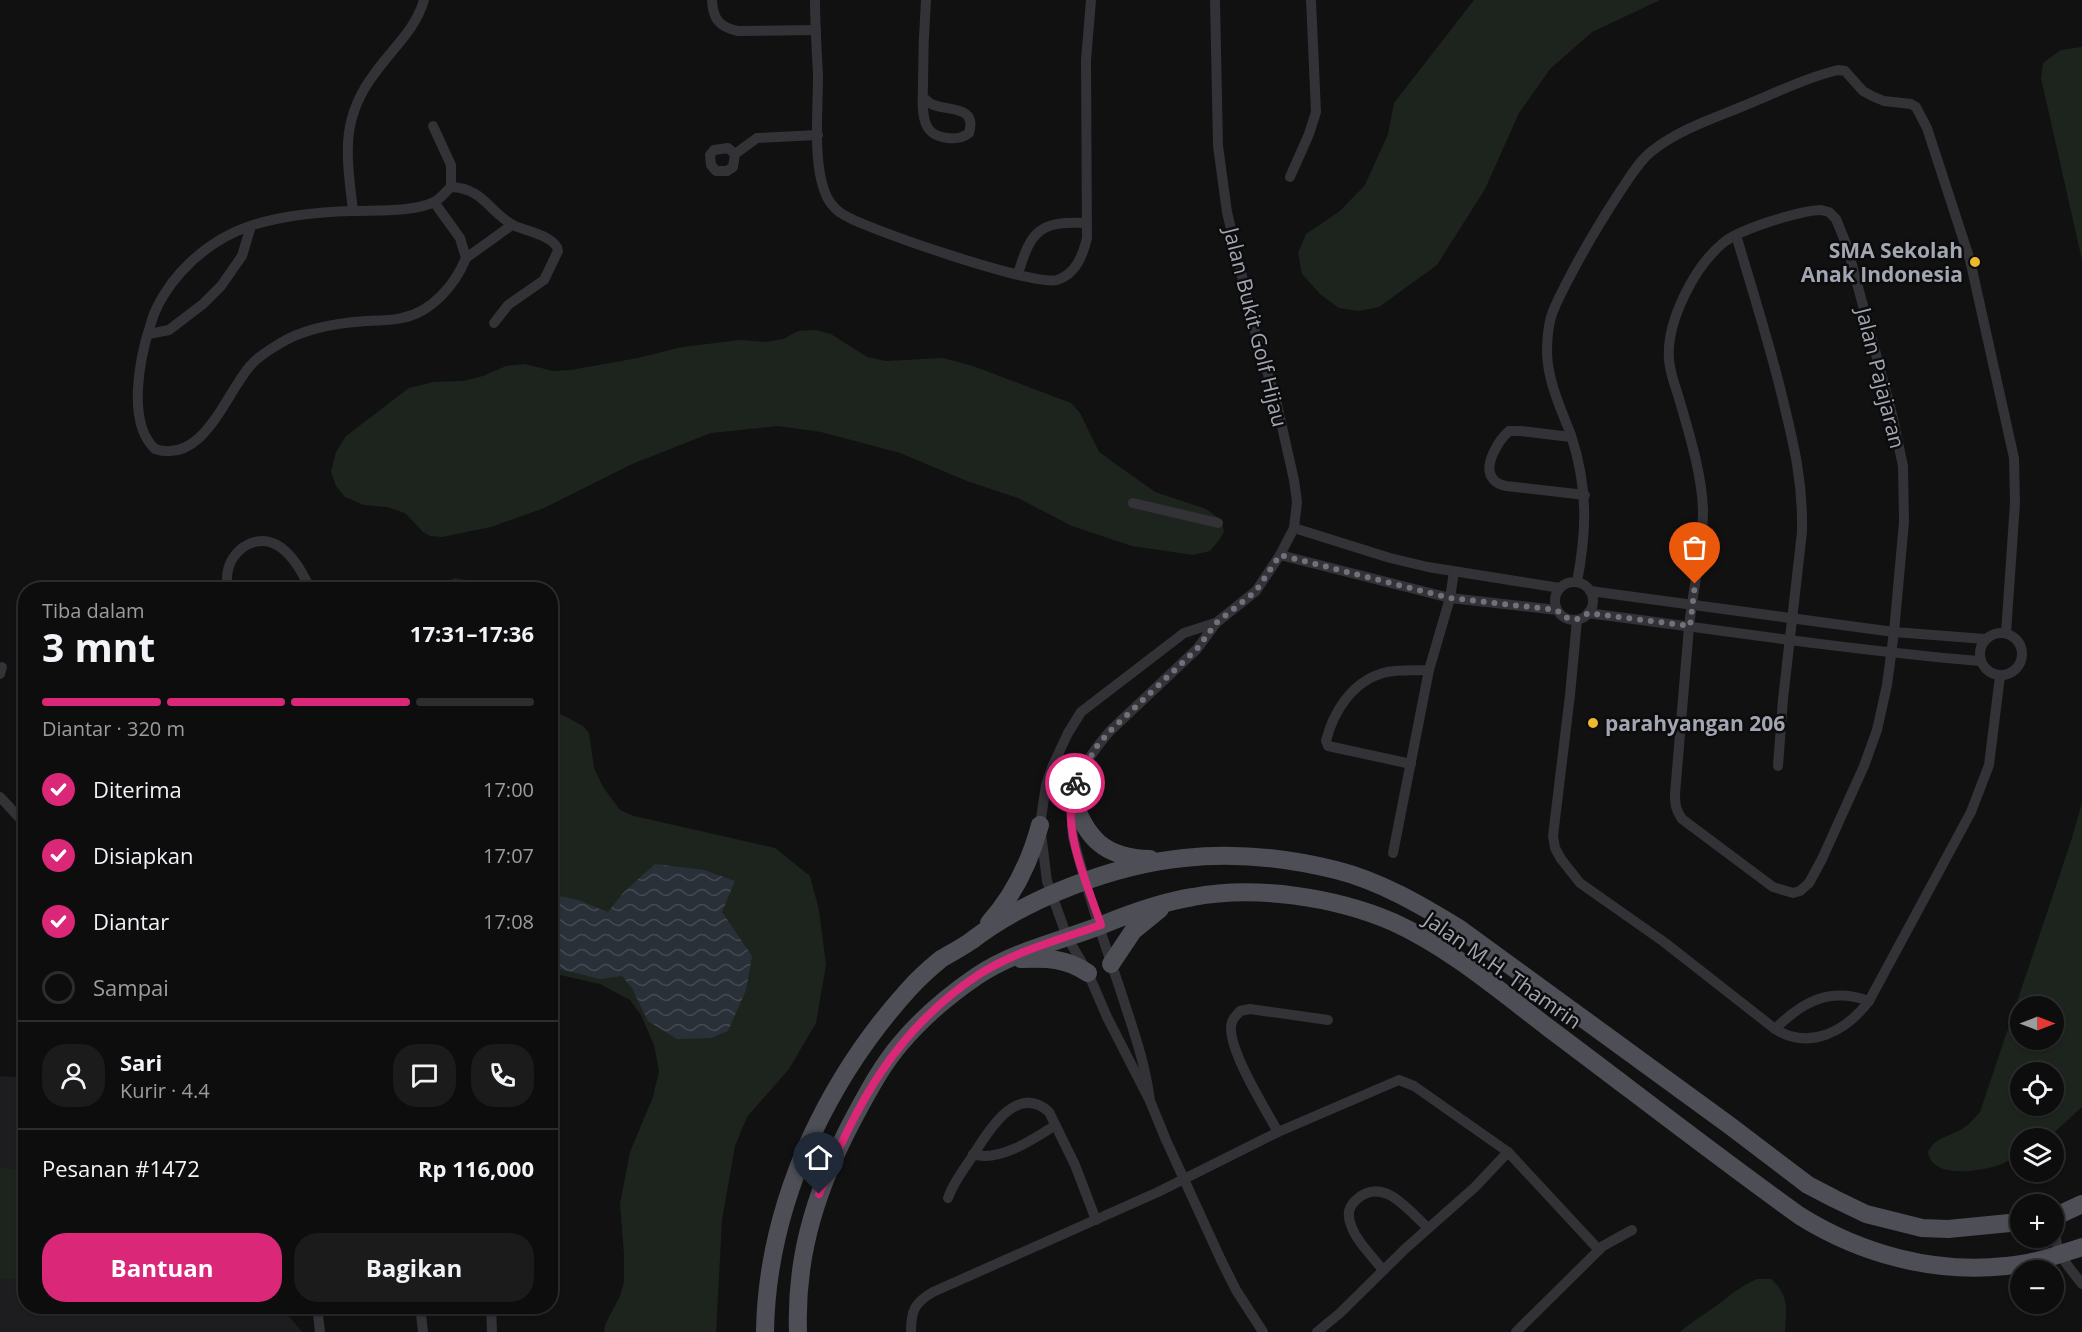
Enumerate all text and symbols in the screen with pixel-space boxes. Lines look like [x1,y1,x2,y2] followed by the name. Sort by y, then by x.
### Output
[1217,222,1294,430] street label: Jalan Bukit Golf Hijau
[1801,236,1963,288] place label: SMA Sekolah Anak Indonesia
[1968,255,1982,269] marker: SMA Sekolah Anak Indonesia
[1850,303,1912,451] street label: Jalan Pajajaran
[1669,522,1720,584] pin
[1678,531,1711,564] icon: bag
[42,597,145,624] text: Tiba dalam
[410,618,534,648] text: 17:31–17:36
[42,620,155,673] text: 3 mnt
[1605,709,1785,737] place label: parahyangan 206
[42,715,185,742] text: Diantar · 320 m
[1586,716,1600,730] marker: parahyangan 206
[1045,753,1105,813] courier
[1059,767,1092,800] icon: bike
[42,773,75,806] icon: check
[93,774,182,804] text: Diterima
[483,776,534,803] text: 17:00
[42,839,75,872] icon: check
[93,840,194,870] text: Disiapkan
[483,842,534,869] text: 17:07
[1417,904,1587,1035] street label: Jalan M.H. Thamrin
[42,905,75,938] icon: check
[93,906,169,936] text: Diantar
[483,908,534,935] text: 17:08
[93,972,169,1002] text: Sampai
[2010,996,2064,1050] north arrow
[2010,996,2064,1314] map controls
[42,1044,105,1107] button: person
[393,1044,456,1107] button: chat
[471,1044,534,1107] button: phone
[120,1047,162,1077] text: Sari
[2010,1062,2064,1116] button: locate
[120,1077,210,1104] text: Kurir · 4.4
[2010,1128,2064,1182] button: layers
[793,1132,844,1194] pin
[802,1141,835,1174] icon: home
[42,1153,200,1183] text: Pesanan #1472
[418,1153,534,1183] text: Rp 116,000
[2010,1194,2064,1248] button: +
[42,1233,282,1302] button: Bantuan
[294,1233,534,1302] button: Bagikan
[2010,1260,2064,1314] button: −

